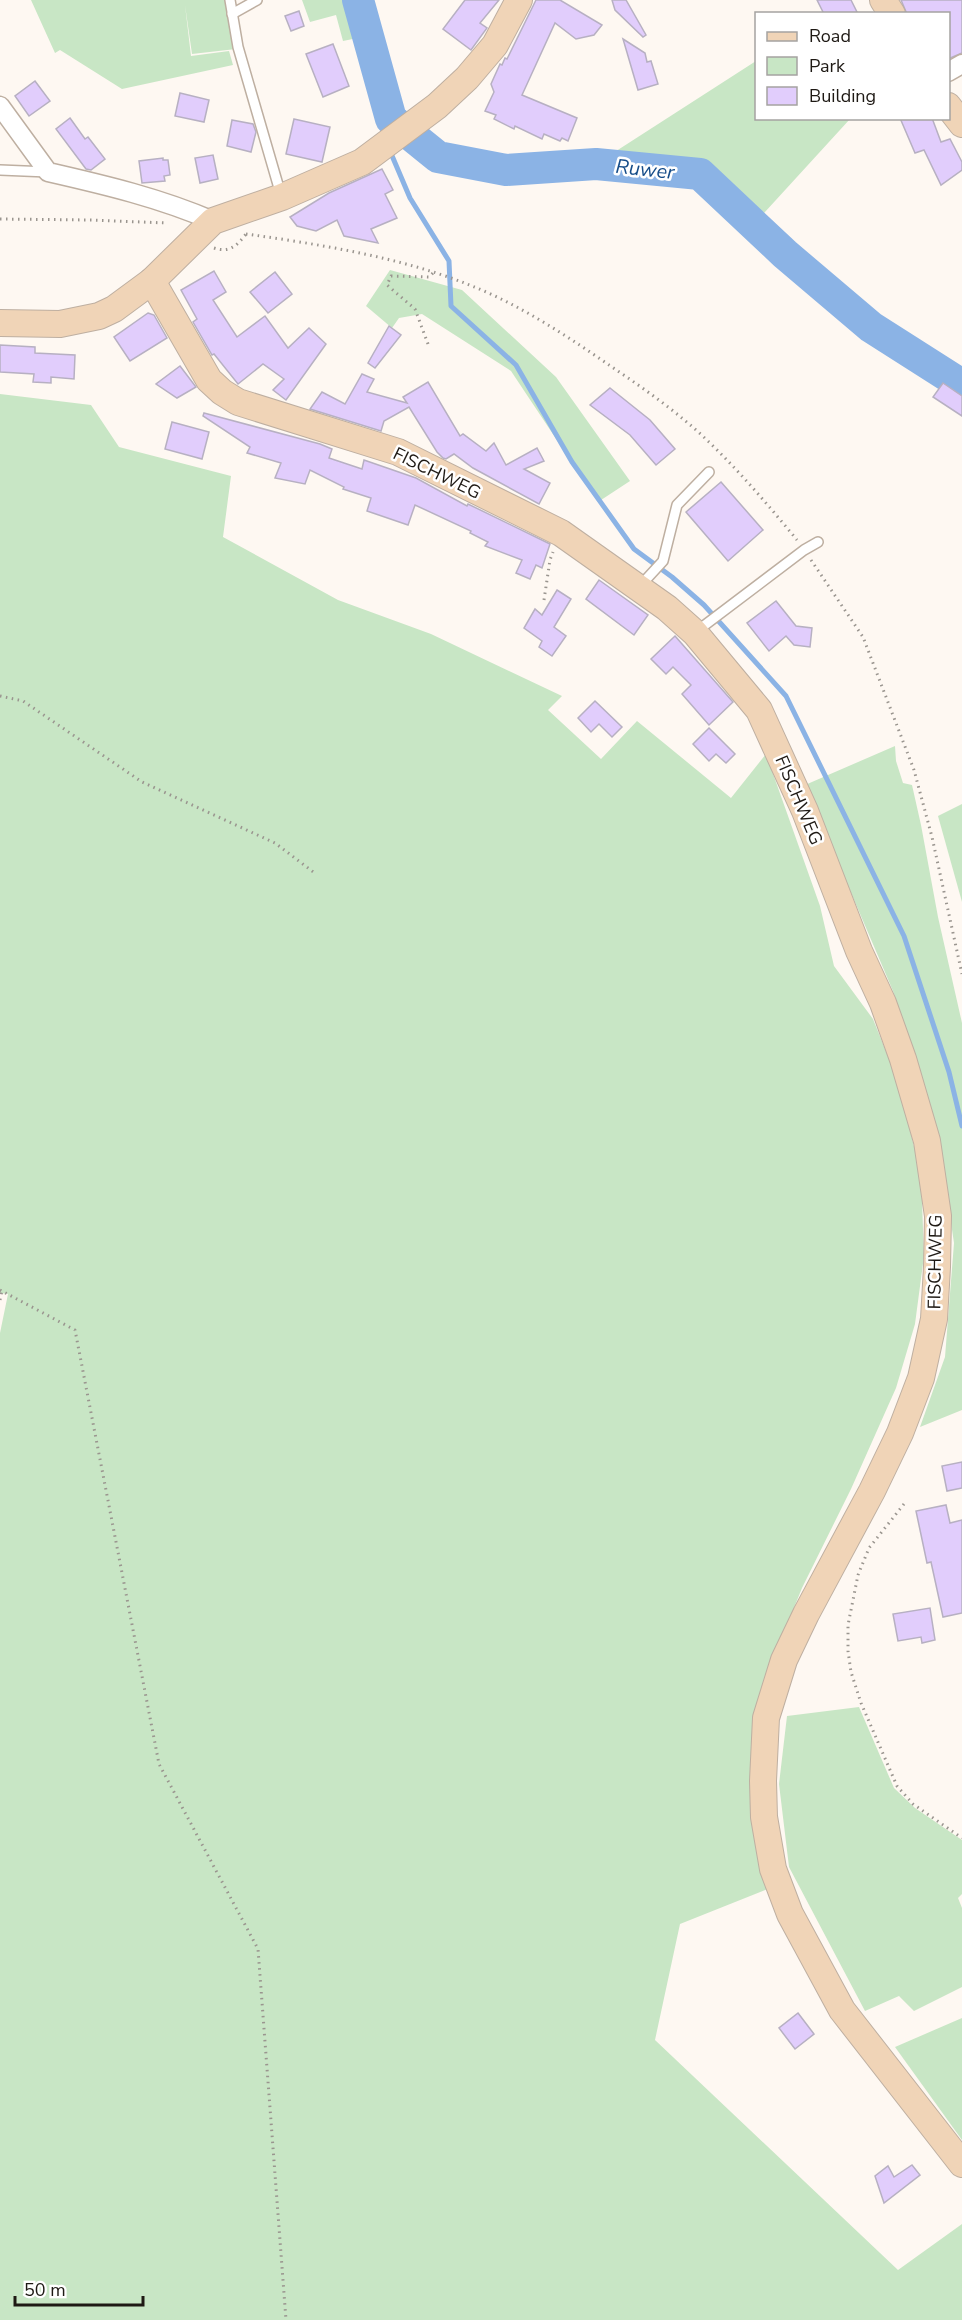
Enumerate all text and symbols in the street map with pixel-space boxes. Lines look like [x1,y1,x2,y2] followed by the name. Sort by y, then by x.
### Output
[755,12,950,120] legend
[809,24,851,48] text: Road
[809,54,846,78] text: Park
[809,84,876,108] text: Building
[614,153,677,186] water label: Ruwer
[389,441,485,505] street label: FISCHWEG
[769,752,829,848] street label: FISCHWEG
[922,1214,948,1310] street label: FISCHWEG
[15,2269,142,2307] scale bar
[24,2278,66,2302] text: 50 m

